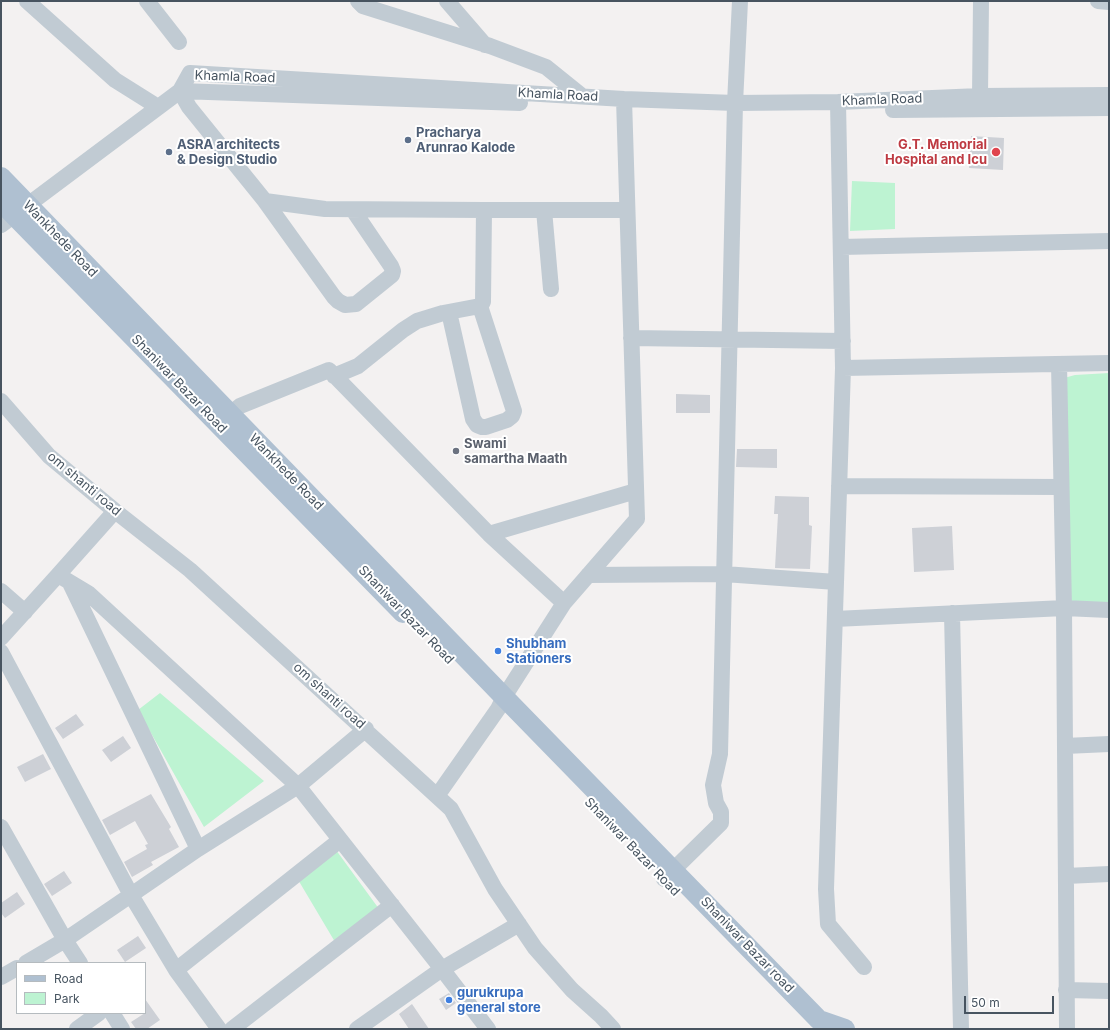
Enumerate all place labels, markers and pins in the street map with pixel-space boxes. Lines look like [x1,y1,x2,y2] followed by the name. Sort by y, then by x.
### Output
[416,125,515,156] place label: Pracharya Arunrao Kalode
[403,135,413,145] marker: Pracharya Arunrao Kalode
[177,137,280,168] place label: ASRA architects & Design Studio
[885,137,987,168] place label: G.T. Memorial Hospital and Icu
[990,146,1002,158] marker: G.T. Memorial Hospital and Icu
[164,147,174,157] marker: ASRA architects & Design Studio
[464,436,567,467] place label: Swami samartha Maath
[451,446,461,456] marker: Swami samartha Maath
[506,636,572,667] place label: Shubham Stationers
[493,646,503,656] marker: Shubham Stationers
[457,985,541,1016] place label: gurukrupa general store
[444,995,454,1005] marker: gurukrupa general store

